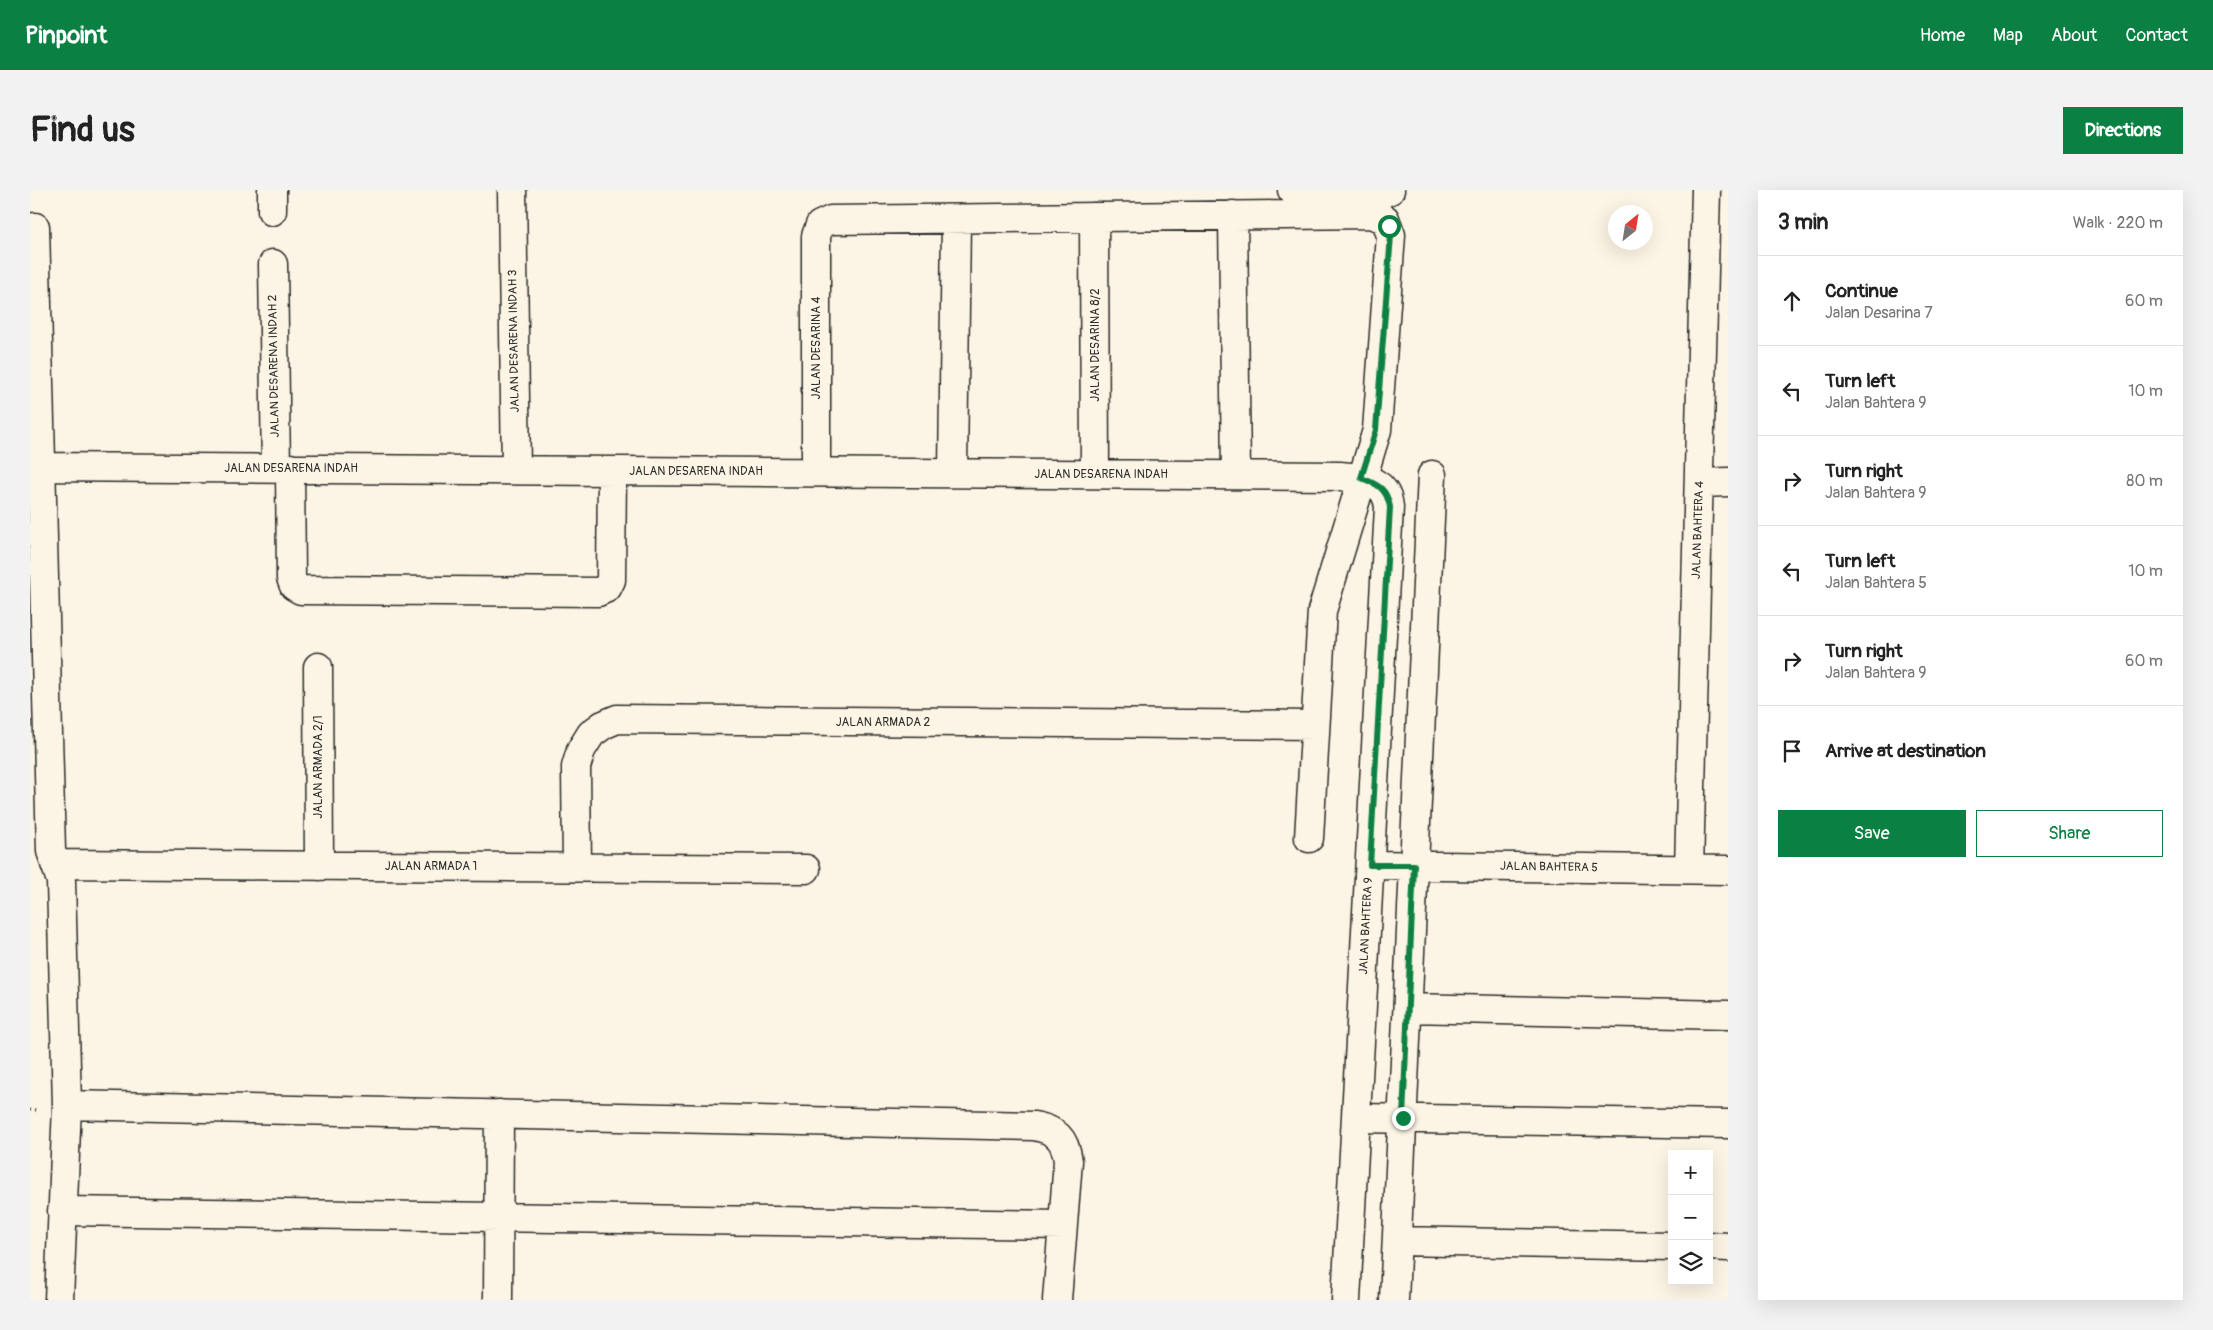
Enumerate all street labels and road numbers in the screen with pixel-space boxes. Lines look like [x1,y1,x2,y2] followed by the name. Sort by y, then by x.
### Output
[505,269,523,413] street label: JALAN DESARENA INDAH 3
[1088,288,1103,402] street label: JALAN DESARINA 8/2
[265,294,283,438] street label: JALAN DESARENA INDAH 2
[809,296,824,400] street label: JALAN DESARINA 4
[224,461,358,476] street label: JALAN DESARENA INDAH
[629,464,763,479] street label: JALAN DESARENA INDAH
[1034,467,1168,482] street label: JALAN DESARENA INDAH
[1689,481,1707,579] street label: JALAN BAHTERA 4
[311,715,326,819] street label: JALAN ARMADA 2/1
[836,715,931,730] street label: JALAN ARMADA 2
[385,859,477,874] street label: JALAN ARMADA 1
[1500,859,1598,875] street label: JALAN BAHTERA 5
[1356,877,1376,975] street label: JALAN BAHTERA 9

